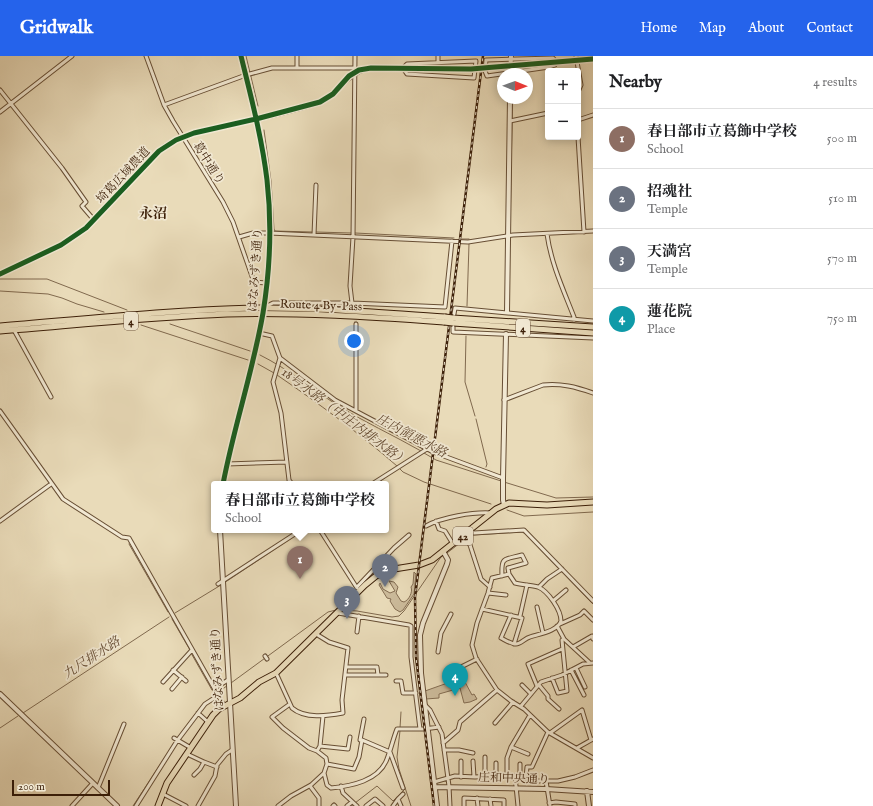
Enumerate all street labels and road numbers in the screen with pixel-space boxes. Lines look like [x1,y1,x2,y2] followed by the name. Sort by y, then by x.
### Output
[189,139,228,188] street label: 葛中通り
[93,144,153,207] street label: 埼葛広域農道
[245,228,266,312] street label: はなみずき通り
[280,297,362,314] street label: Route 4 By-Pass
[124,312,138,330] road number: 4
[516,319,530,337] road number: 4
[453,527,473,545] road number: 42
[208,627,227,711] street label: はなみずき通り
[478,770,550,787] street label: 庄和中央通り

